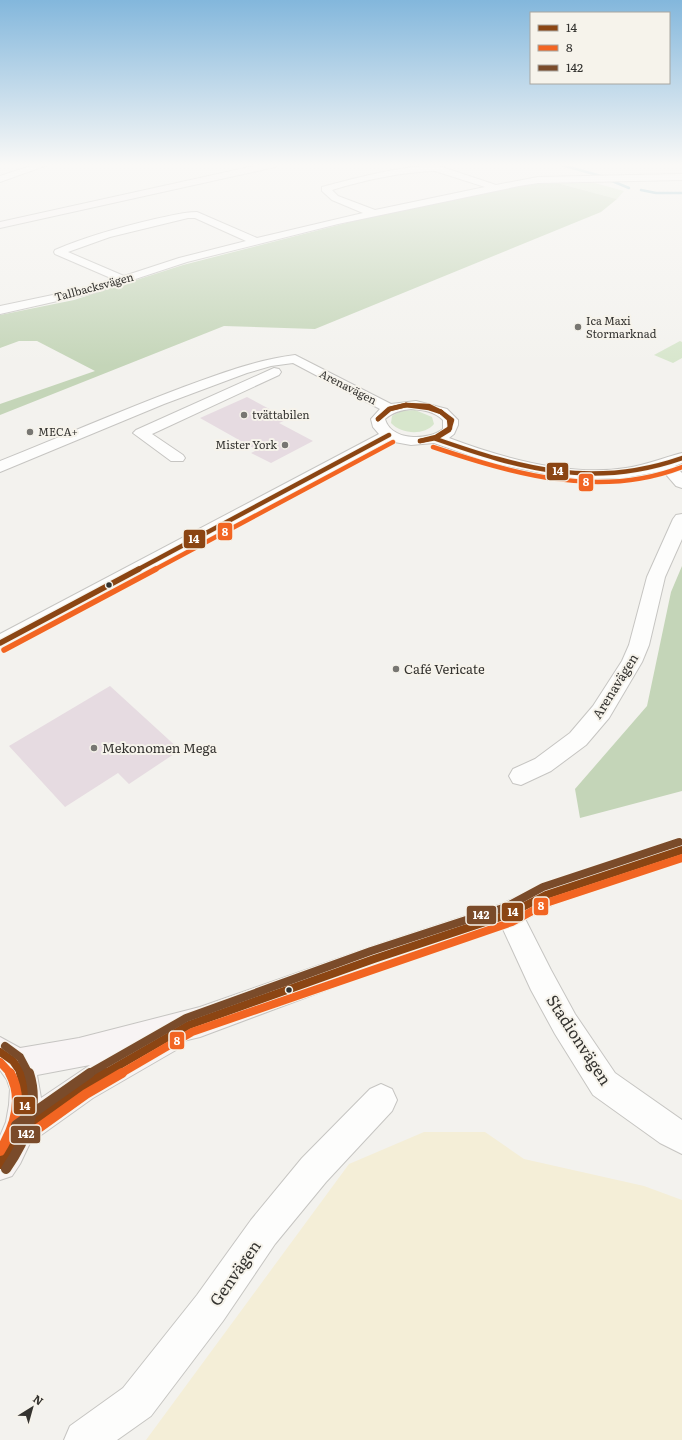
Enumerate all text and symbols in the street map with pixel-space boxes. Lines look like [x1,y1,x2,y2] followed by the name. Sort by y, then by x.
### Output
[530,12,670,84] legend
[566,18,577,36] text: 14
[566,38,573,56] text: 8
[566,58,583,76] text: 142
[52,268,135,304] street label: Tallbacksvägen
[586,312,657,341] place label: Ica Maxi Stormarknad
[573,322,583,332] marker: Ica Maxi Stormarknad
[317,365,380,407] street label: Arenavägen
[252,406,310,422] place label: tvättabilen
[239,410,249,420] marker: tvättabilen
[38,423,78,439] place label: MECA+
[25,427,35,437] marker: MECA+
[215,436,277,452] place label: Mister York
[280,440,290,450] marker: Mister York
[546,462,569,481] line badge: 14
[553,462,564,478] text: 14
[578,473,594,492] line badge: 8
[583,473,590,489] text: 8
[217,522,233,541] line badge: 8
[222,523,229,539] text: 8
[183,529,206,549] line badge: 14
[189,530,200,546] text: 14
[104,580,114,590] unlabelled marker
[587,649,642,722] street label: Arenavägen
[404,659,485,678] place label: Café Vericate
[391,664,401,674] marker: Café Vericate
[102,738,217,757] place label: Mekonomen Mega
[89,743,99,753] marker: Mekonomen Mega
[533,897,549,916] line badge: 8
[538,897,545,913] text: 8
[501,902,524,922] line badge: 14
[508,903,519,919] text: 14
[466,905,497,925] line badge: 142
[473,906,489,922] text: 142
[284,985,294,995] unlabelled marker
[542,989,618,1090] street label: Stadionvägen
[169,1031,185,1050] line badge: 8
[174,1032,181,1048] text: 8
[13,1096,36,1115] line badge: 14
[20,1097,31,1113] text: 14
[10,1125,41,1144] line badge: 142
[18,1125,34,1141] text: 142
[203,1234,266,1310] street label: Genvägen
[12,1388,52,1428] north arrow
[30,1390,47,1408] text: N

